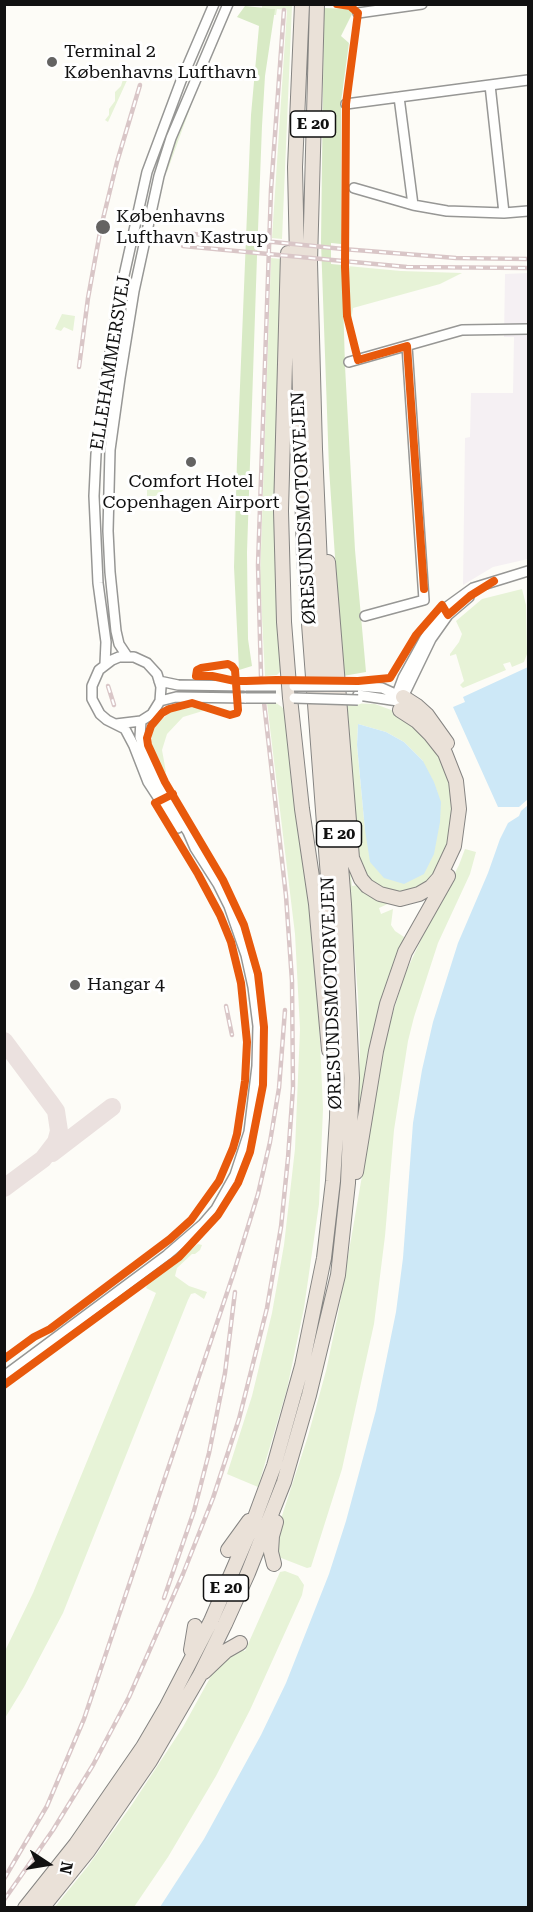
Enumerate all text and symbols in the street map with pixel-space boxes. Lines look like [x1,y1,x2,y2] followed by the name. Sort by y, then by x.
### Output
[64,41,257,84] place label: Terminal 2 Københavns Lufthavn
[45,55,59,69] marker: Terminal 2 Københavns Lufthavn
[290,111,336,137] road number: E 20
[116,206,268,248] place label: Københavns Lufthavn Kastrup
[94,218,112,236] marker: Københavns Lufthavn Kastrup
[87,274,135,452] street label: ELLEHAMMERSVEJ
[287,391,321,625] street label: ØRESUNDSMOTORVEJEN
[184,455,198,469] marker: Comfort Hotel Copenhagen Airport
[102,471,280,514] place label: Comfort Hotel Copenhagen Airport
[316,821,362,847] road number: E 20
[317,876,347,1110] street label: ØRESUNDSMOTORVEJEN
[87,974,165,996] place label: Hangar 4
[68,978,82,992] marker: Hangar 4
[204,1575,248,1601] road number: E 20
[18,1834,78,1894] north arrow
[56,1860,77,1876] text: N

